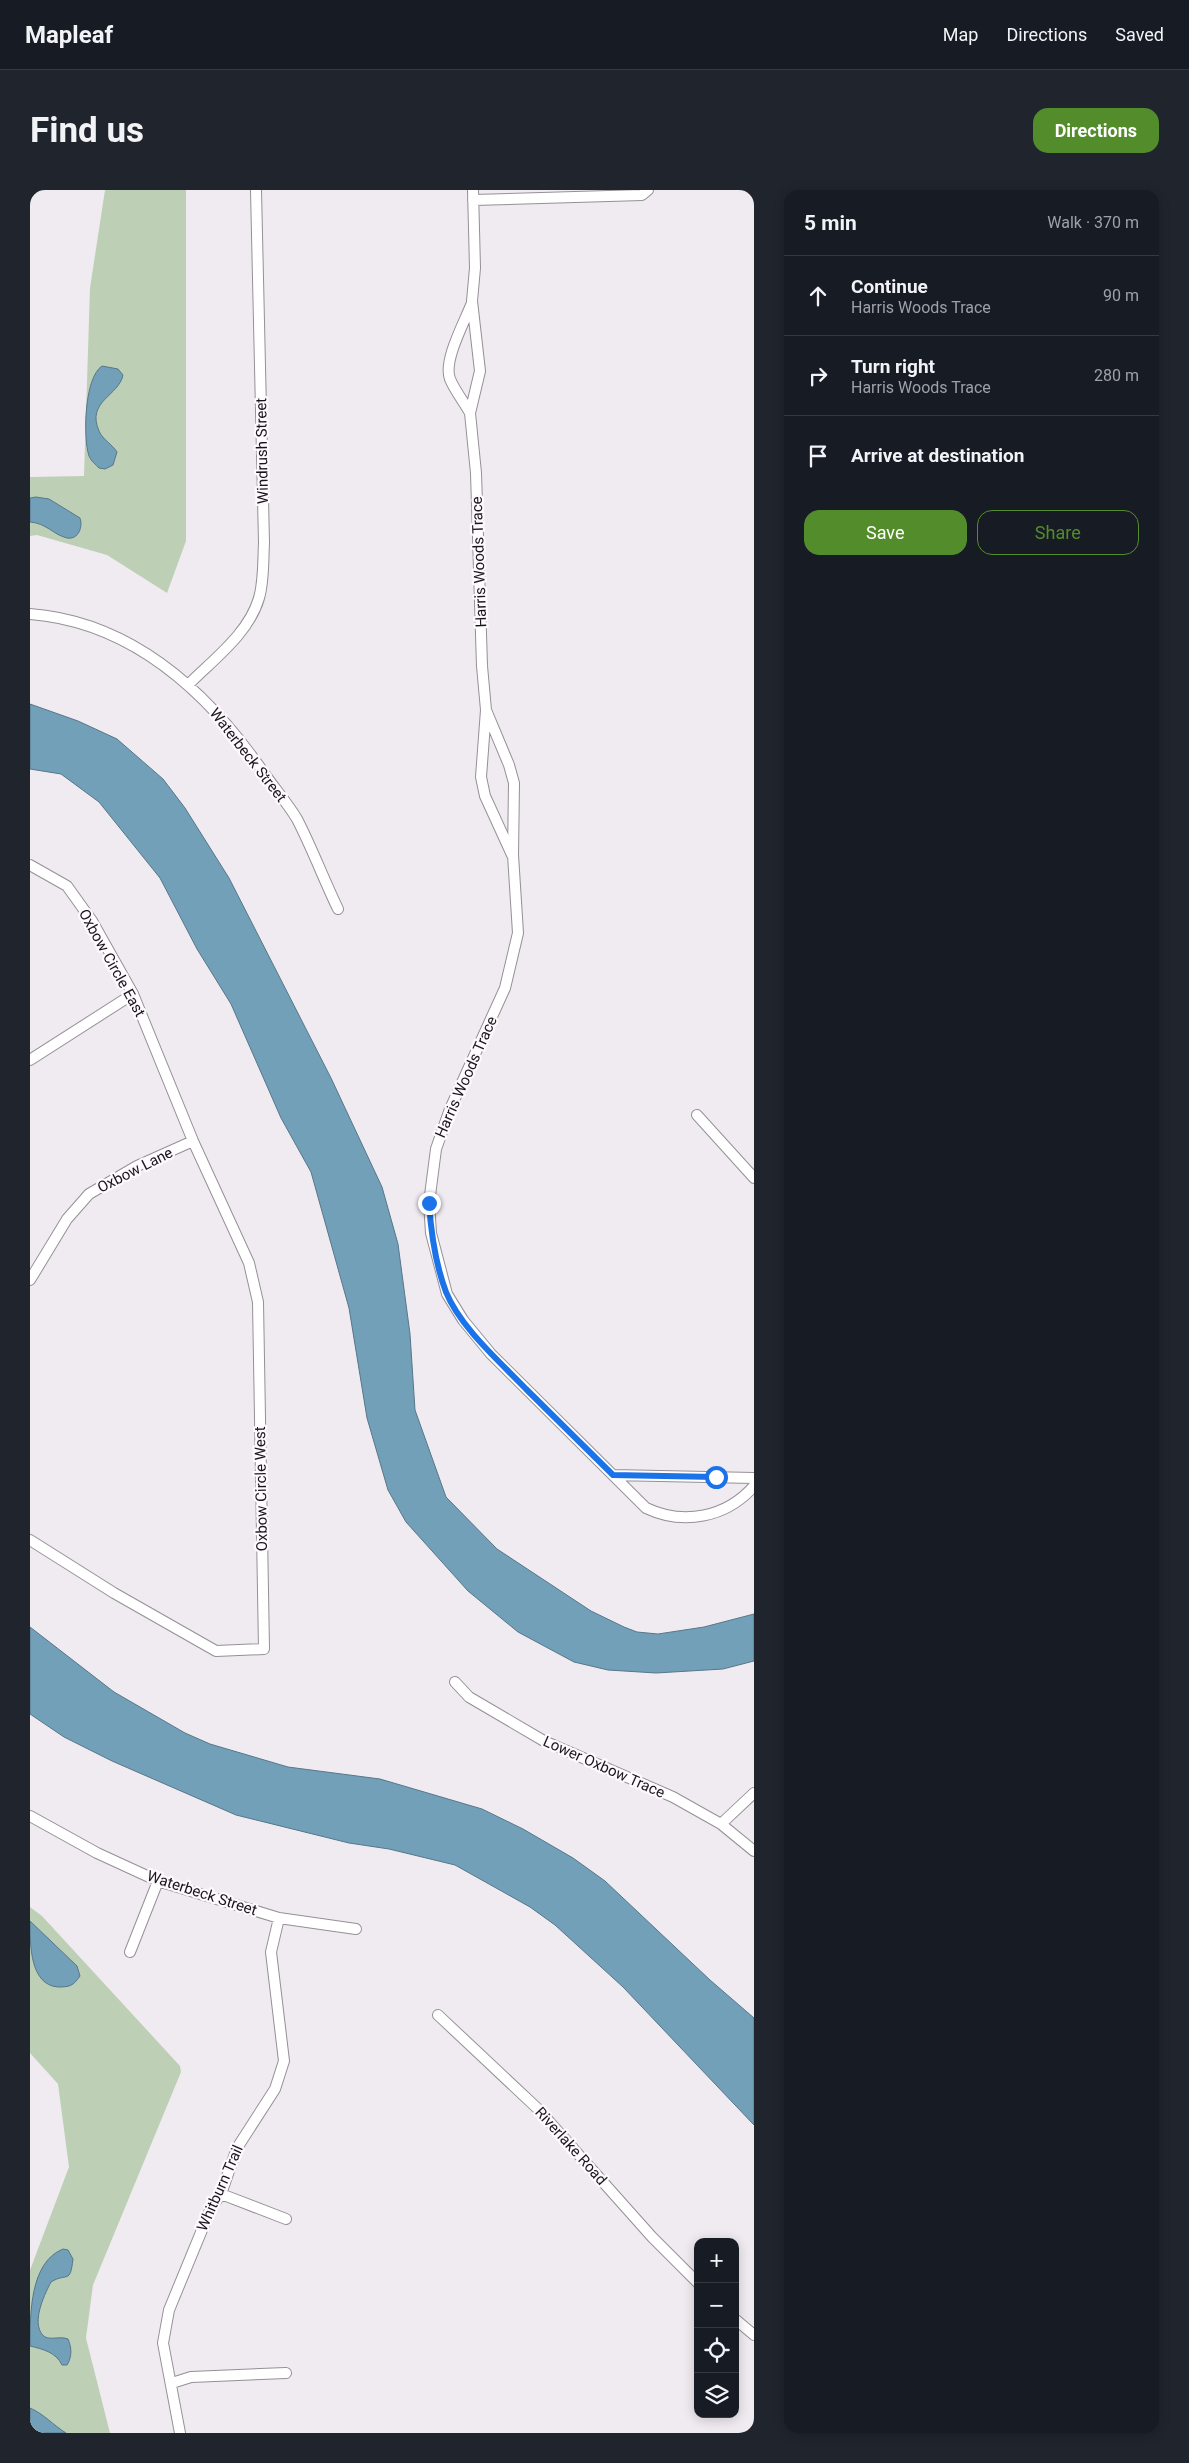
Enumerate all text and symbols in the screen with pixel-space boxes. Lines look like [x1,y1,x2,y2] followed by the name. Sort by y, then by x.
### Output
[25,21,113,49] text: Mapleaf
[943,24,978,45] text: Map
[1006,24,1087,45] text: Directions
[1115,24,1164,45] text: Saved
[1033,108,1159,153] button: Directions
[30,110,144,151] text: Find us
[804,211,857,235] text: 5 min
[1047,213,1139,232] text: Walk · 370 m
[851,275,928,298] text: Continue
[804,282,832,310] icon: ahead
[1103,286,1139,305] text: 90 m
[851,298,991,317] text: Harris Woods Trace
[851,355,935,378] text: Turn right
[804,362,832,390] icon: right
[1094,366,1139,385] text: 280 m
[851,378,991,397] text: Harris Woods Trace
[252,398,272,504] street label: Windrush Street
[804,442,832,470] icon: arrive
[851,444,1024,467] text: Arrive at destination
[468,496,490,628] street label: Harris Woods Trace
[804,510,967,555] button: Save
[977,510,1139,555] button: Share
[206,704,290,806] street label: Waterbeck Street
[75,906,149,1020] street label: Oxbow Circle East
[431,1013,501,1141] street label: Harris Woods Trace
[94,1143,176,1197] street label: Oxbow Lane
[418,1192,441,1215] route end
[251,1426,271,1552] street label: Oxbow Circle West
[705,1466,728,1489] route start
[540,1732,668,1802] street label: Lower Oxbow Trace
[145,1867,259,1919] street label: Waterbeck Street
[531,2103,611,2189] street label: Riverlake Road
[193,2142,247,2234] street label: Whitburn Trail
[694,2238,739,2418] map controls
[694,2238,739,2283] button: +
[694,2283,739,2328] button: −
[694,2328,739,2373] button: locate
[694,2373,739,2418] button: layers

